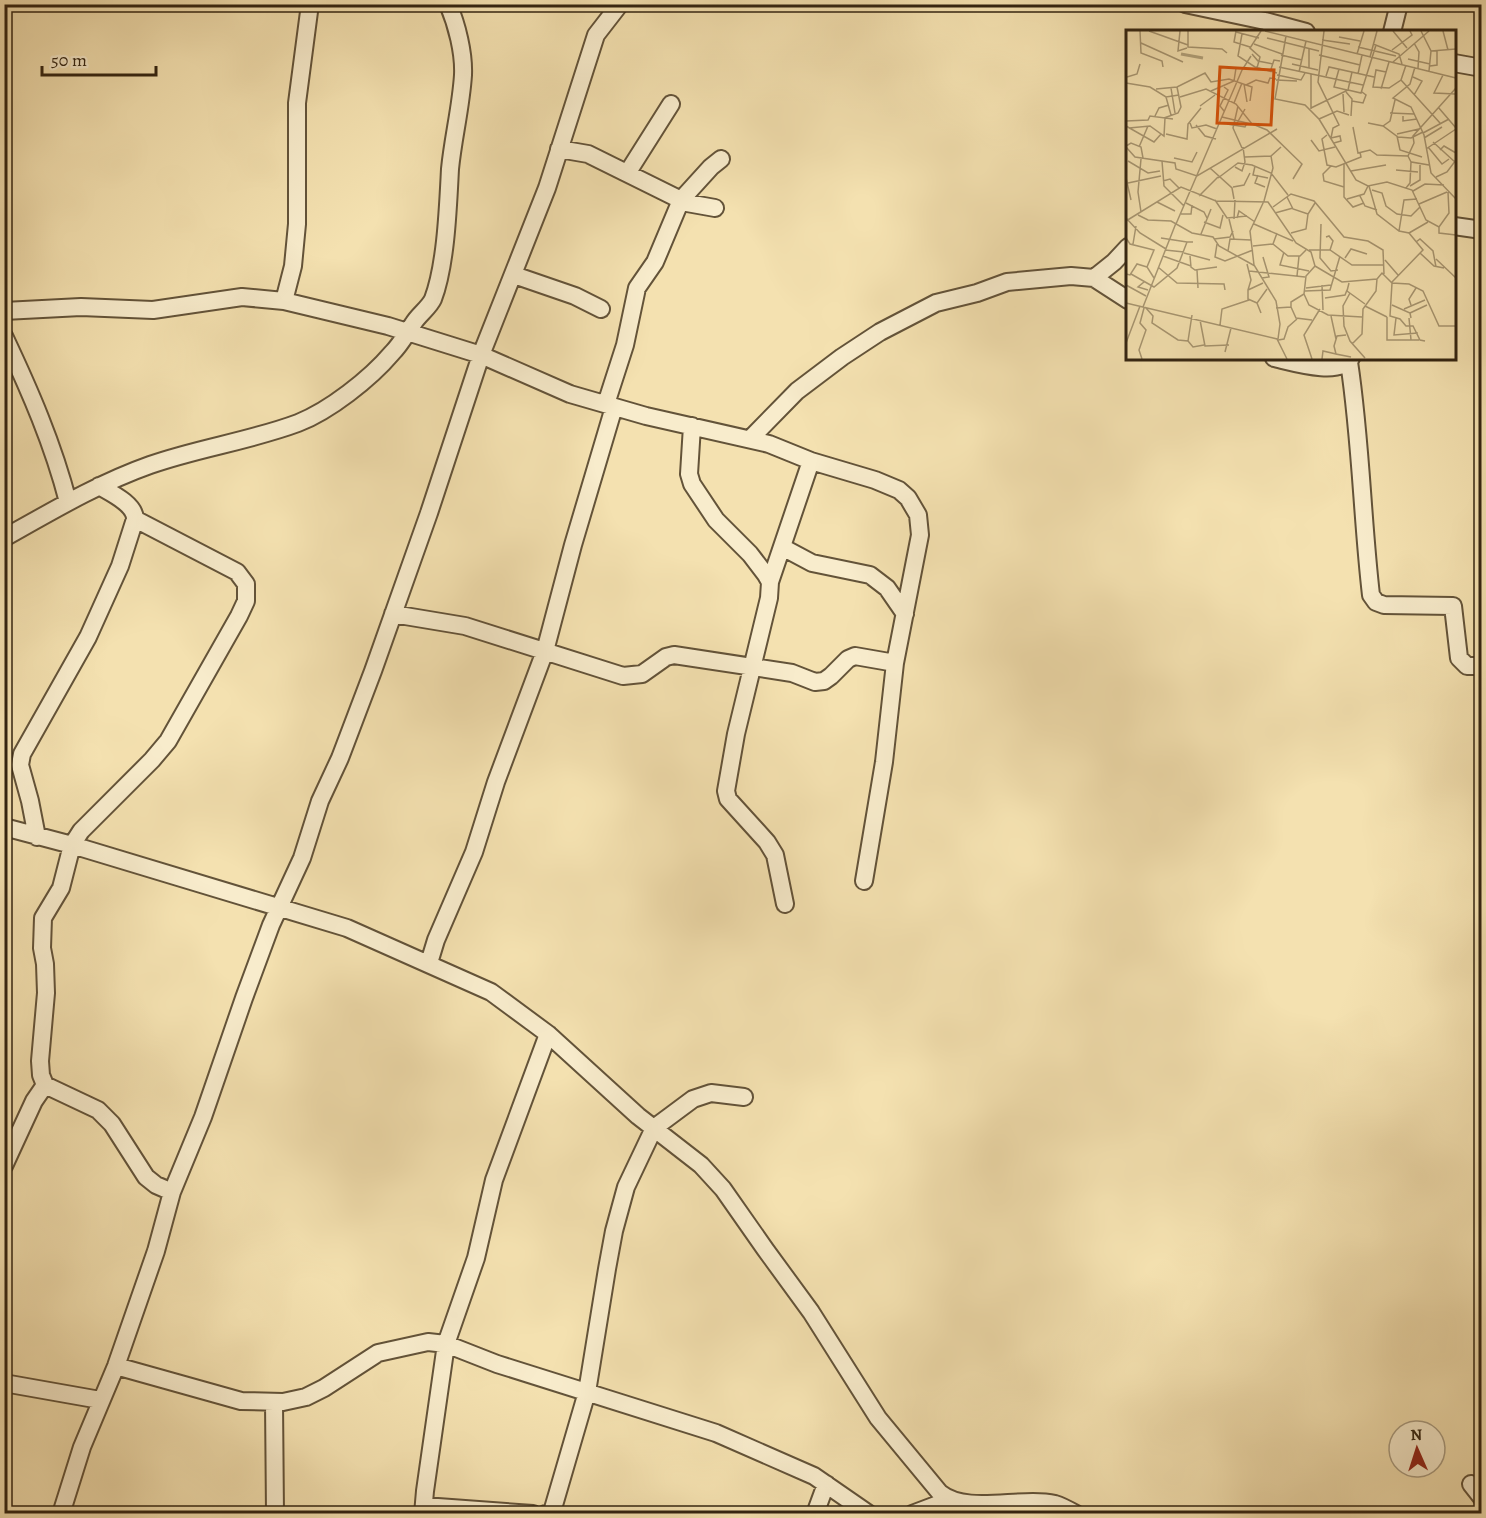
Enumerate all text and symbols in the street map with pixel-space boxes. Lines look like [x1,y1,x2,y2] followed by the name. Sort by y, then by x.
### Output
[1126,30,1456,360] inset map
[42,39,156,77] scale bar
[51,48,87,72] text: 50 m
[1387,1419,1447,1479] north arrow
[1410,1424,1423,1446] text: N

